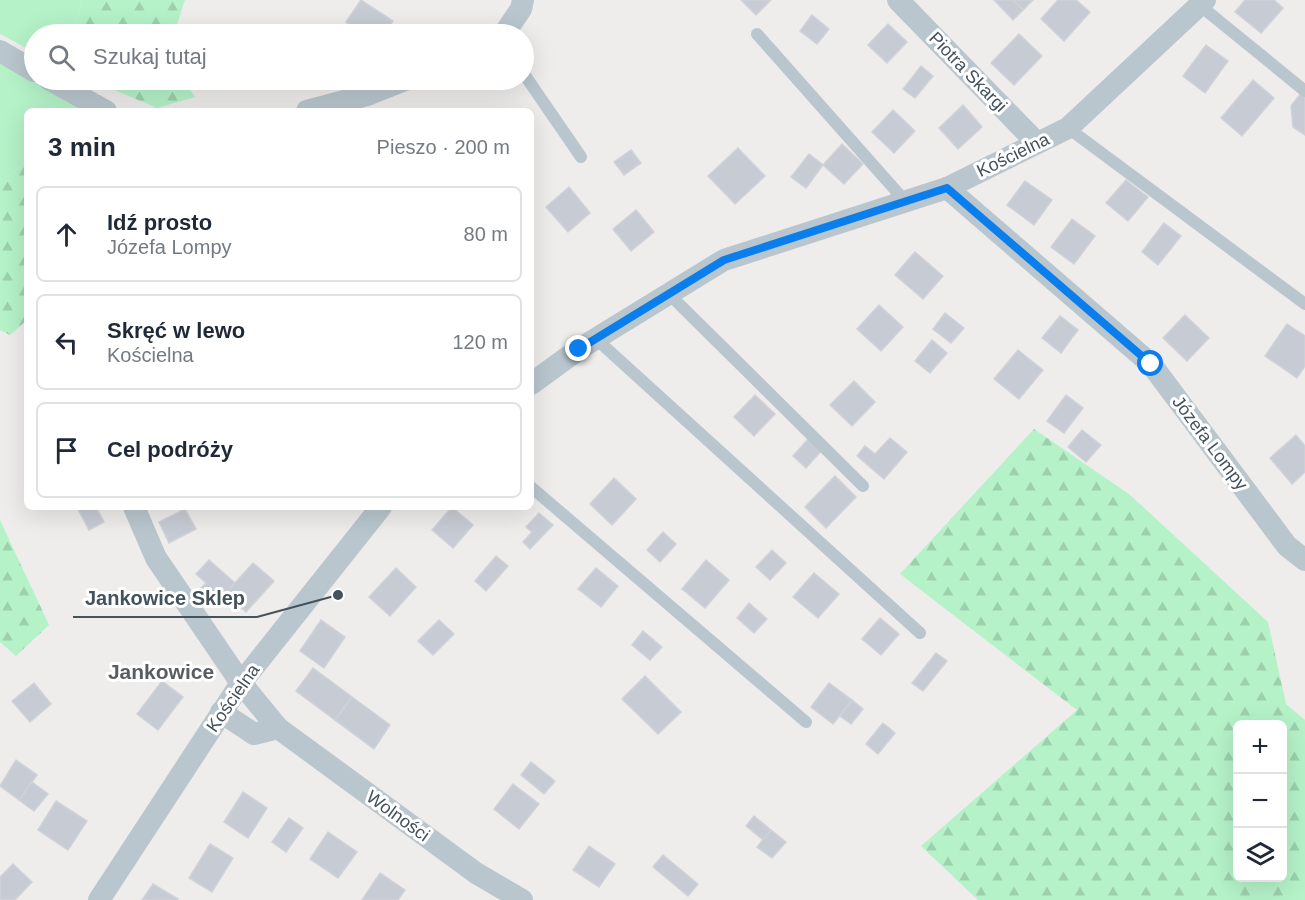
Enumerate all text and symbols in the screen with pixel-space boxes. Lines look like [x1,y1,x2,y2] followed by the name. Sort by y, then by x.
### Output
[24,24,534,90] search box
[925,28,1011,116] street label: Piotra Skargi
[45,41,78,74] icon: search
[93,44,207,69] text: Szukaj tutaj
[974,128,1053,181] street label: Kościelna
[48,132,116,162] text: 3 min
[377,136,510,158] text: Pieszo · 200 m
[107,210,212,235] text: Idź prosto
[50,218,83,251] icon: ahead
[464,223,508,245] text: 80 m
[107,236,232,258] text: Józefa Lompy
[107,318,245,343] text: Skręć w lewo
[50,326,83,359] icon: left
[452,331,508,353] text: 120 m
[565,335,591,361] route end
[107,344,194,366] text: Kościelna
[1137,350,1163,376] route start
[1168,392,1252,494] street label: Józefa Lompy
[50,434,83,467] icon: arrive
[107,437,233,462] text: Cel podróży
[73,579,257,617] callout: Jankowice Sklep
[85,587,245,609] text: Jankowice Sklep
[202,659,264,736] street label: Kościelna
[108,660,214,683] district label: Jankowice
[1233,720,1287,882] map controls
[1233,720,1287,774] button: +
[1233,774,1287,828] button: −
[363,787,433,845] street label: Wolności
[1233,828,1287,882] button: layers

